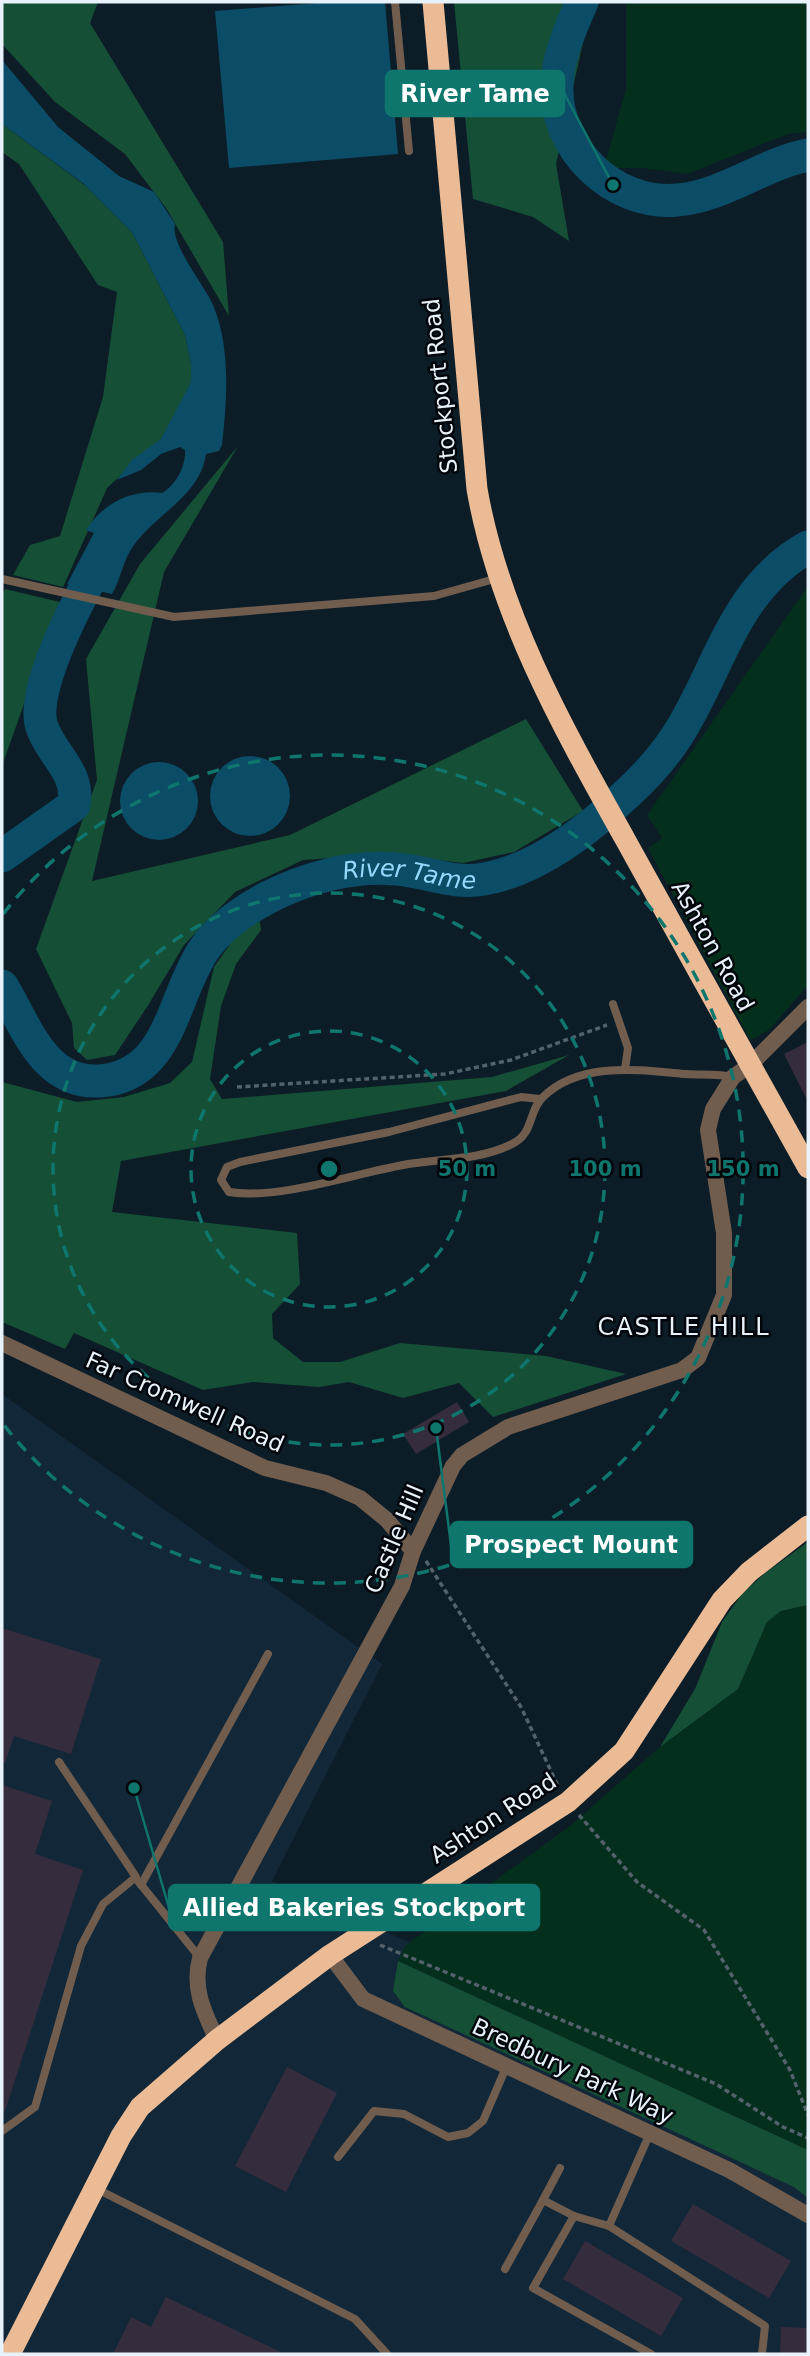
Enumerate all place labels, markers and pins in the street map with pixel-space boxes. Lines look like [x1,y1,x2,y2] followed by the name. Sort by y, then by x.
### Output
[386,71,564,116] callout: River Tame
[317,1157,341,1181] centre of rings
[451,1522,692,1567] callout: Prospect Mount
[169,1885,539,1930] callout: Allied Bakeries Stockport

